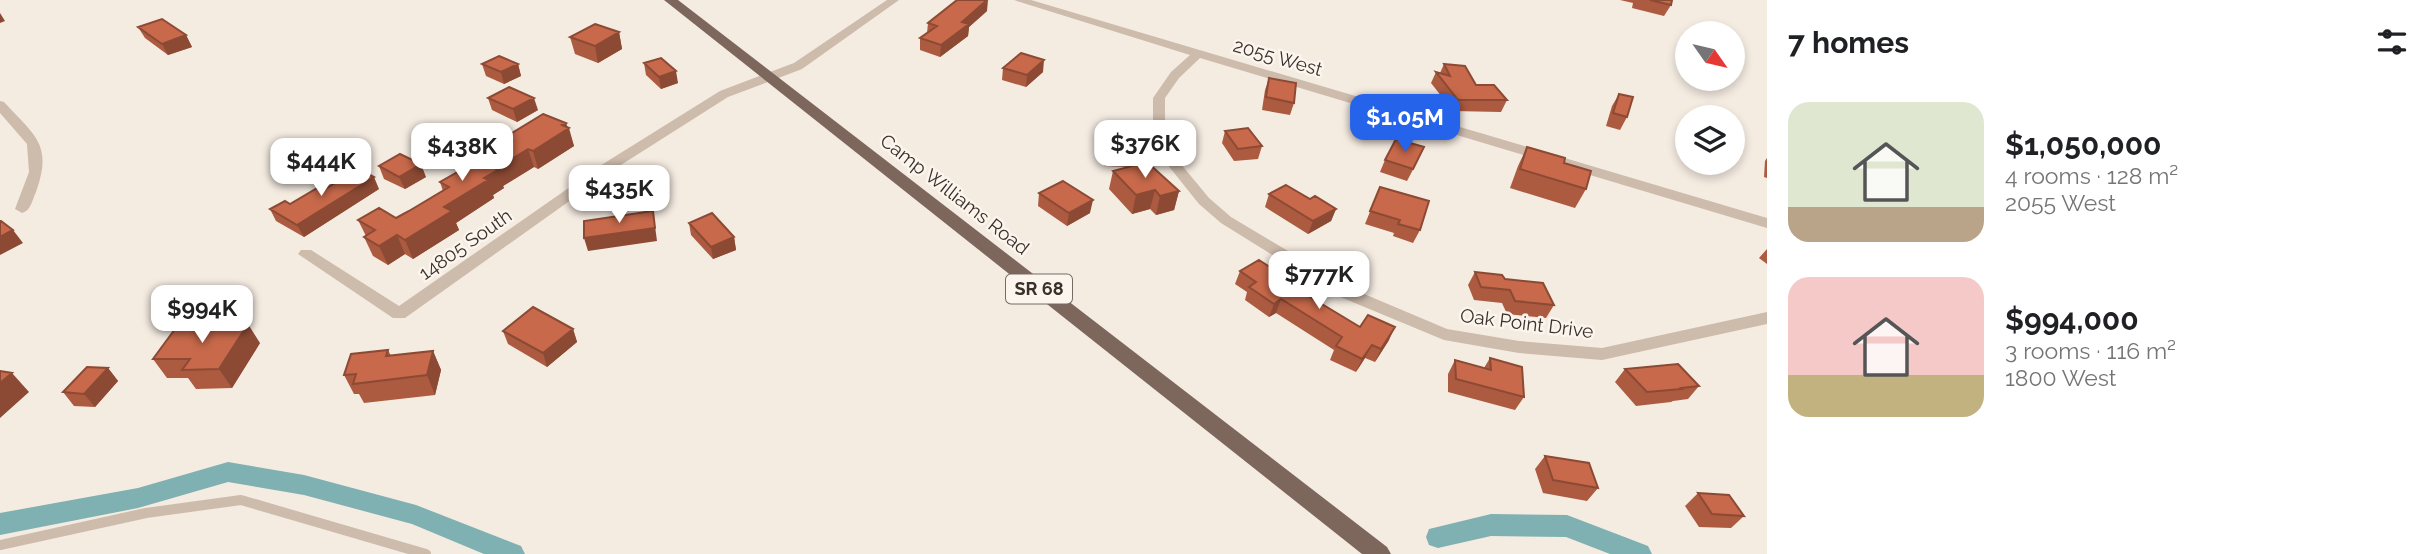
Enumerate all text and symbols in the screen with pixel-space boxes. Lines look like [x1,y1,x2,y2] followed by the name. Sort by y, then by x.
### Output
[1675,21,1745,91] north arrow
[1675,21,1745,175] map controls
[2373,23,2411,61] icon: filters
[1788,25,1909,60] text: 7 homes
[1231,34,1326,80] street label: 2055 West
[1348,94,1462,154] pin: $1.05M
[1366,103,1444,130] text: $1.05M
[1675,105,1745,175] button: layers
[1096,120,1194,180] pin: $376K
[413,124,511,183] pin: $438K
[2005,127,2161,162] text: $1,050,000
[876,129,1034,259] street label: Camp Williams Road
[1110,129,1180,156] text: $376K
[1844,130,1928,214] icon: home
[427,132,497,159] text: $438K
[272,138,370,198] pin: $444K
[286,147,356,174] text: $444K
[2005,162,2178,189] text: 4 rooms · 128 m²
[570,166,668,225] pin: $435K
[585,174,653,201] text: $435K
[2005,189,2116,216] text: 2055 West
[414,204,516,284] street label: 14805 South
[1270,252,1368,311] pin: $777K
[1285,260,1353,287] text: $777K
[1006,274,1072,304] road number: SR 68
[153,286,251,345] pin: $994K
[167,294,237,321] text: $994K
[2005,302,2139,337] text: $994,000
[1459,304,1595,342] street label: Oak Point Drive
[1844,305,1928,389] icon: home
[2005,337,2176,364] text: 3 rooms · 116 m²
[2005,364,2117,391] text: 1800 West

